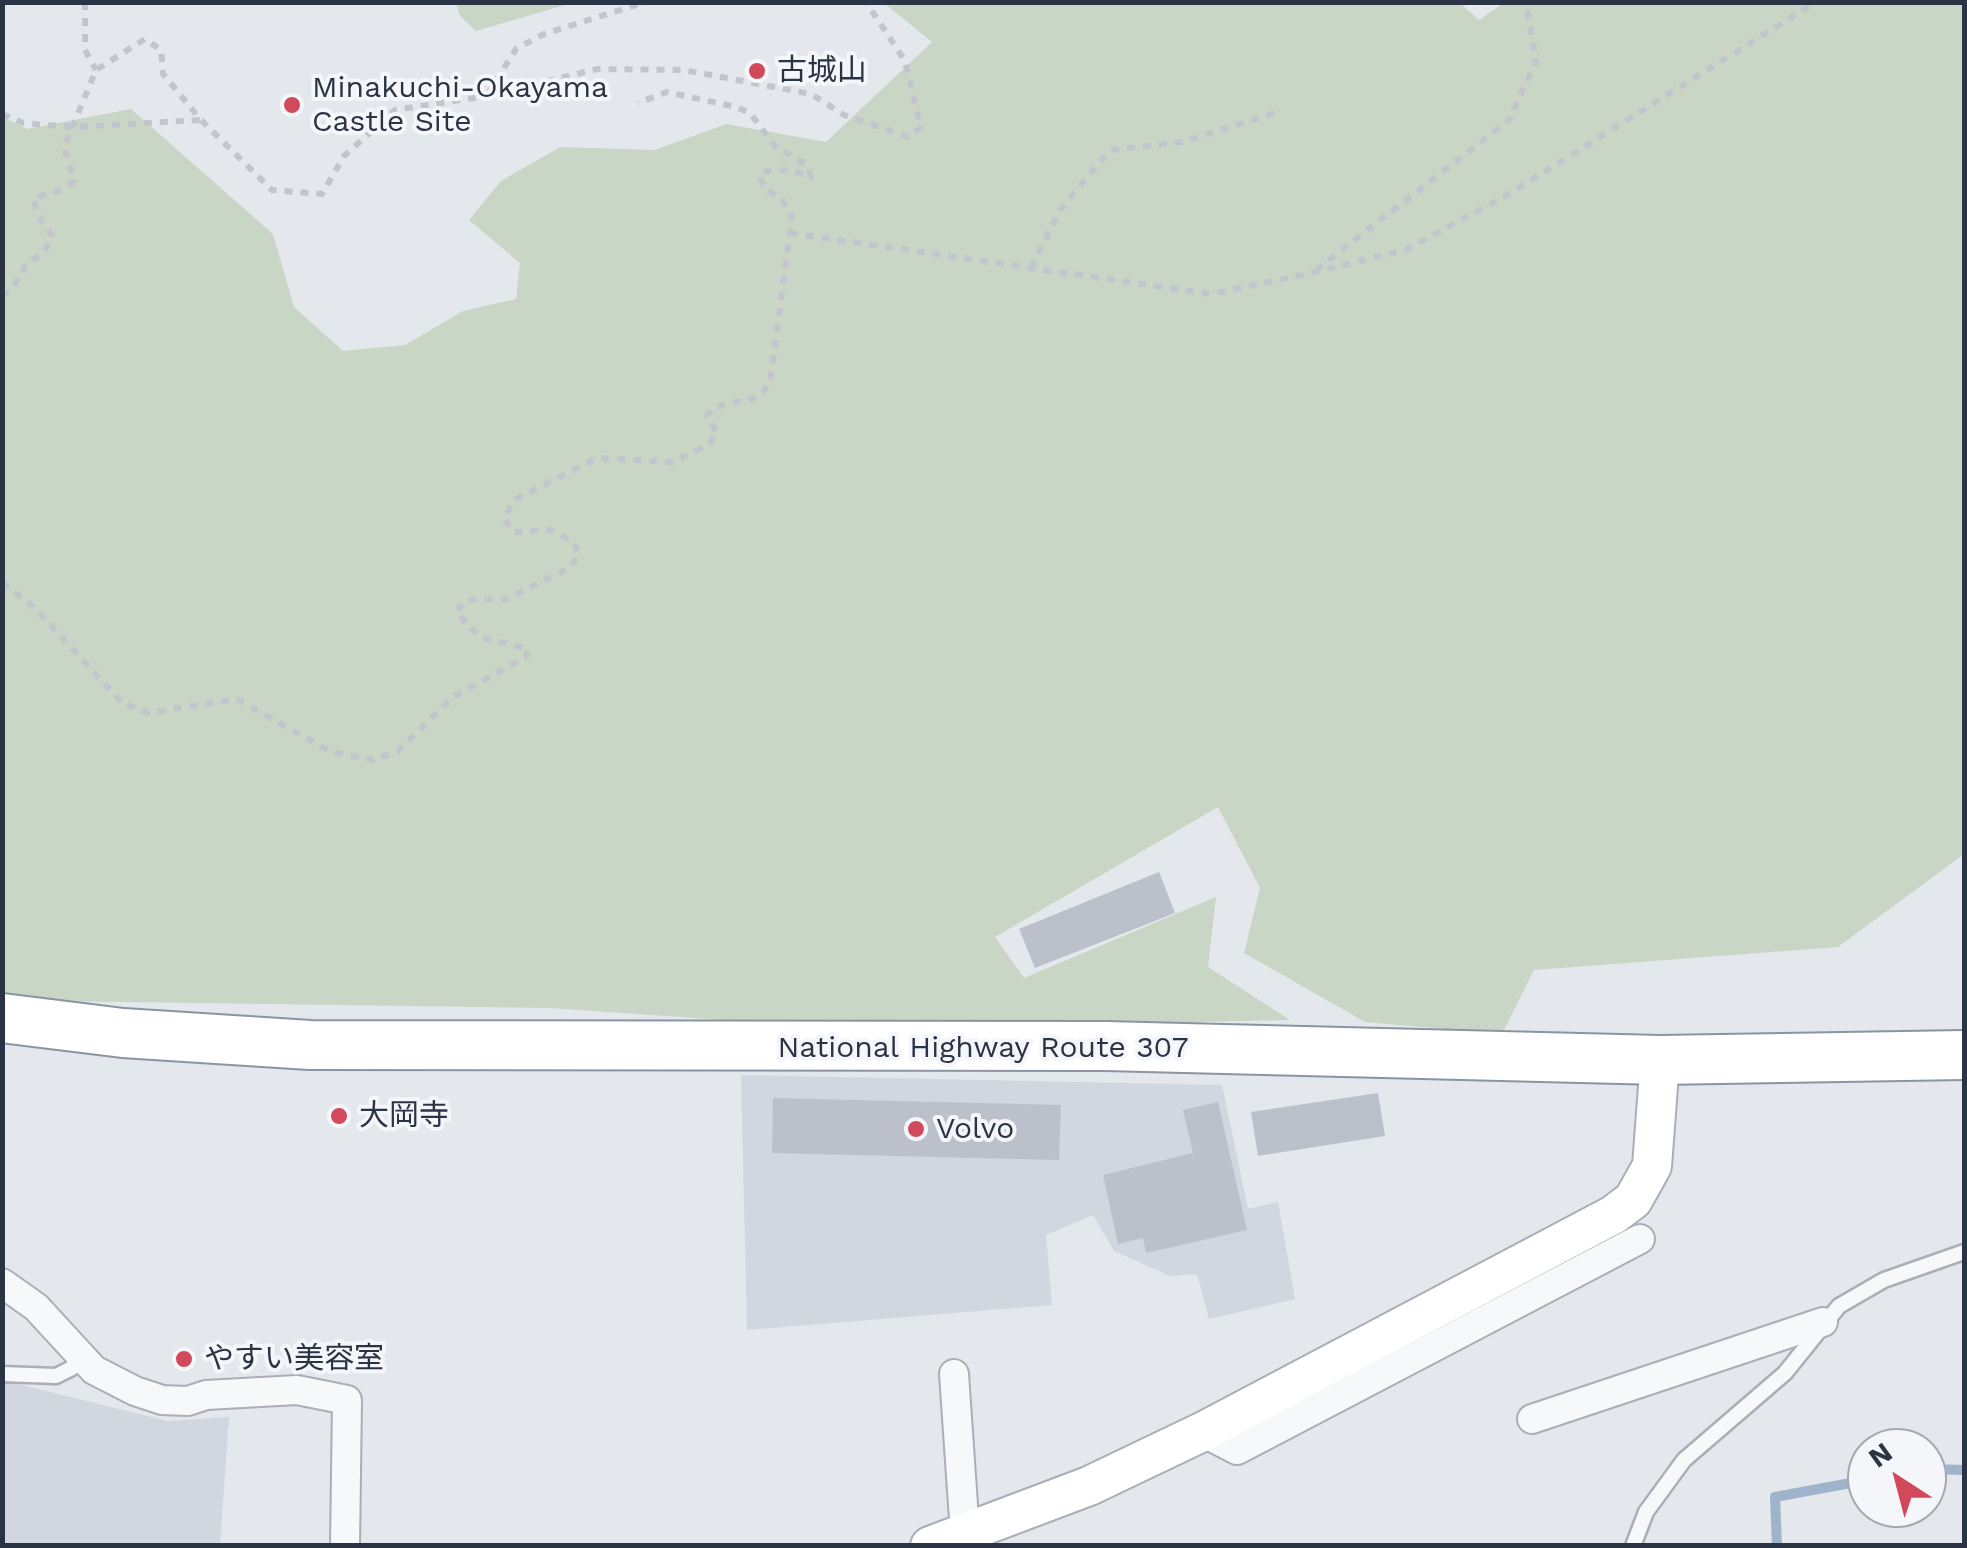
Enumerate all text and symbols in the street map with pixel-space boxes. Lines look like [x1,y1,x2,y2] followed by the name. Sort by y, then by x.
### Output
[777,53,867,89] place label: 古城山
[746,60,768,82] marker: 古城山
[312,70,608,140] place label: Minakuchi-Okayama Castle Site
[281,94,303,116] marker: Minakuchi-Okayama Castle Site
[777,1030,1189,1066] street label: National Highway Route 307
[359,1098,449,1134] place label: 大岡寺
[328,1105,350,1127] marker: 大岡寺
[936,1111,1014,1147] place label: Volvo
[905,1118,927,1140] marker: Volvo
[204,1341,384,1377] place label: やすい美容室
[173,1348,195,1370] marker: やすい美容室
[1847,1428,1947,1528] north arrow
[1862,1435,1898,1474] text: N

